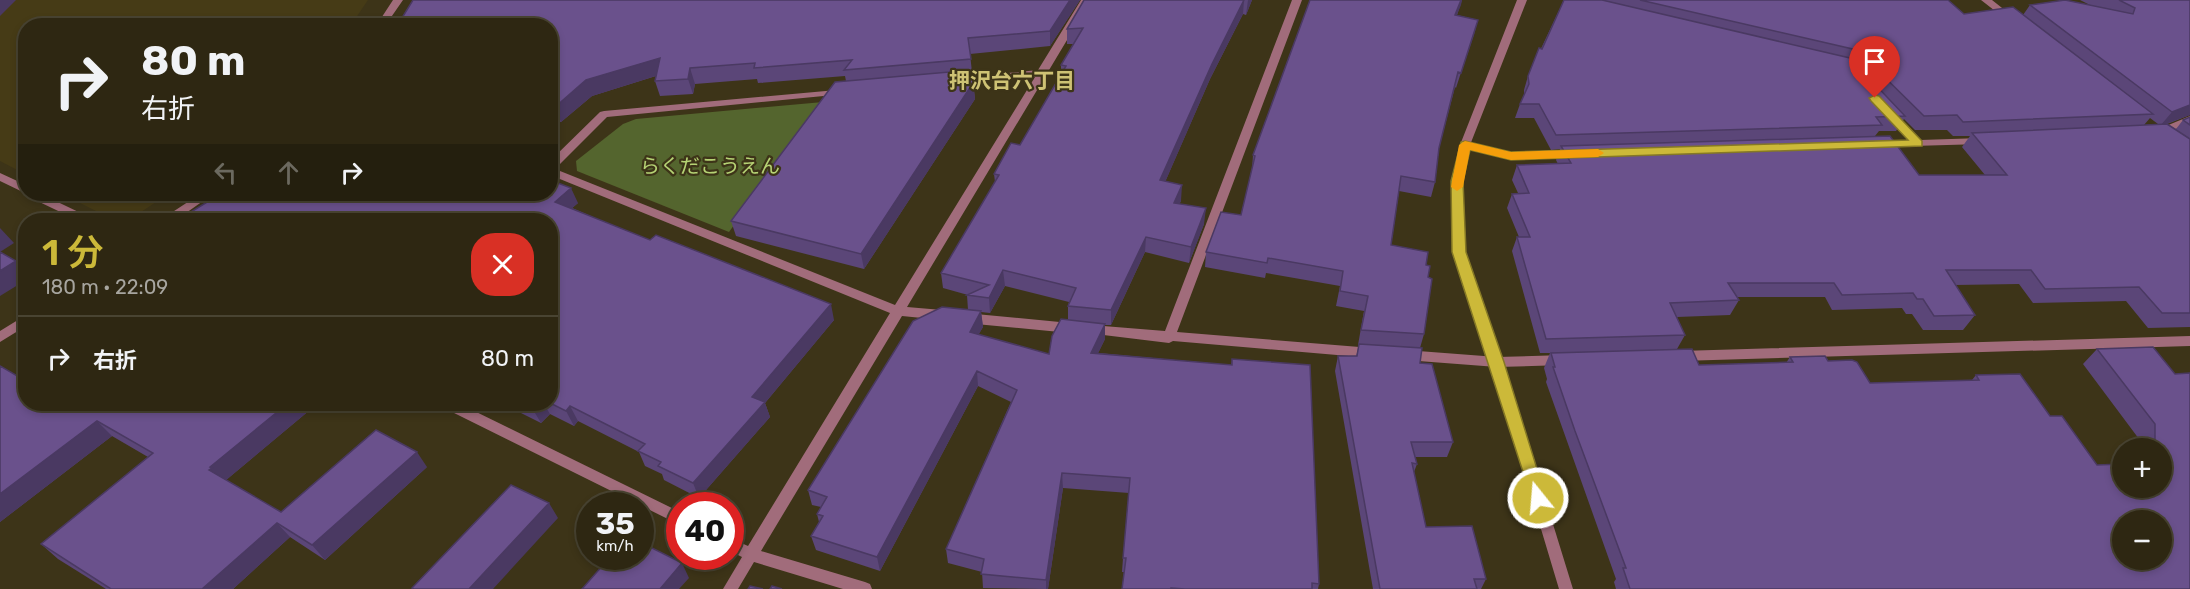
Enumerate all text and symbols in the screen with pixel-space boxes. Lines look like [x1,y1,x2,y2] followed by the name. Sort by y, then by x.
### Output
[141,36,245,86] text: 80 m
[1849,36,1900,98] pin
[42,42,120,120] icon: right
[1858,45,1891,78] icon: arrive
[949,68,1075,93] district label: 押沢台六丁目
[141,93,195,125] text: 右折
[640,154,780,178] park label: らくだこうえん
[209,156,242,189] icon: left
[272,156,305,189] icon: ahead
[335,156,368,189] icon: right
[42,231,103,274] text: 1 分
[471,233,534,296] button: close
[42,275,168,299] text: 180 m · 22:09
[42,342,75,375] icon: right
[481,345,534,372] text: 80 m
[93,347,137,374] text: 右折
[2112,438,2172,570] map controls
[2112,438,2172,498] button: +
[1506,466,1570,530] position arrow
[666,492,744,570] speed limit sign: 40
[595,506,635,542] text: 35
[2112,510,2172,570] button: −
[596,537,634,555] text: km/h

